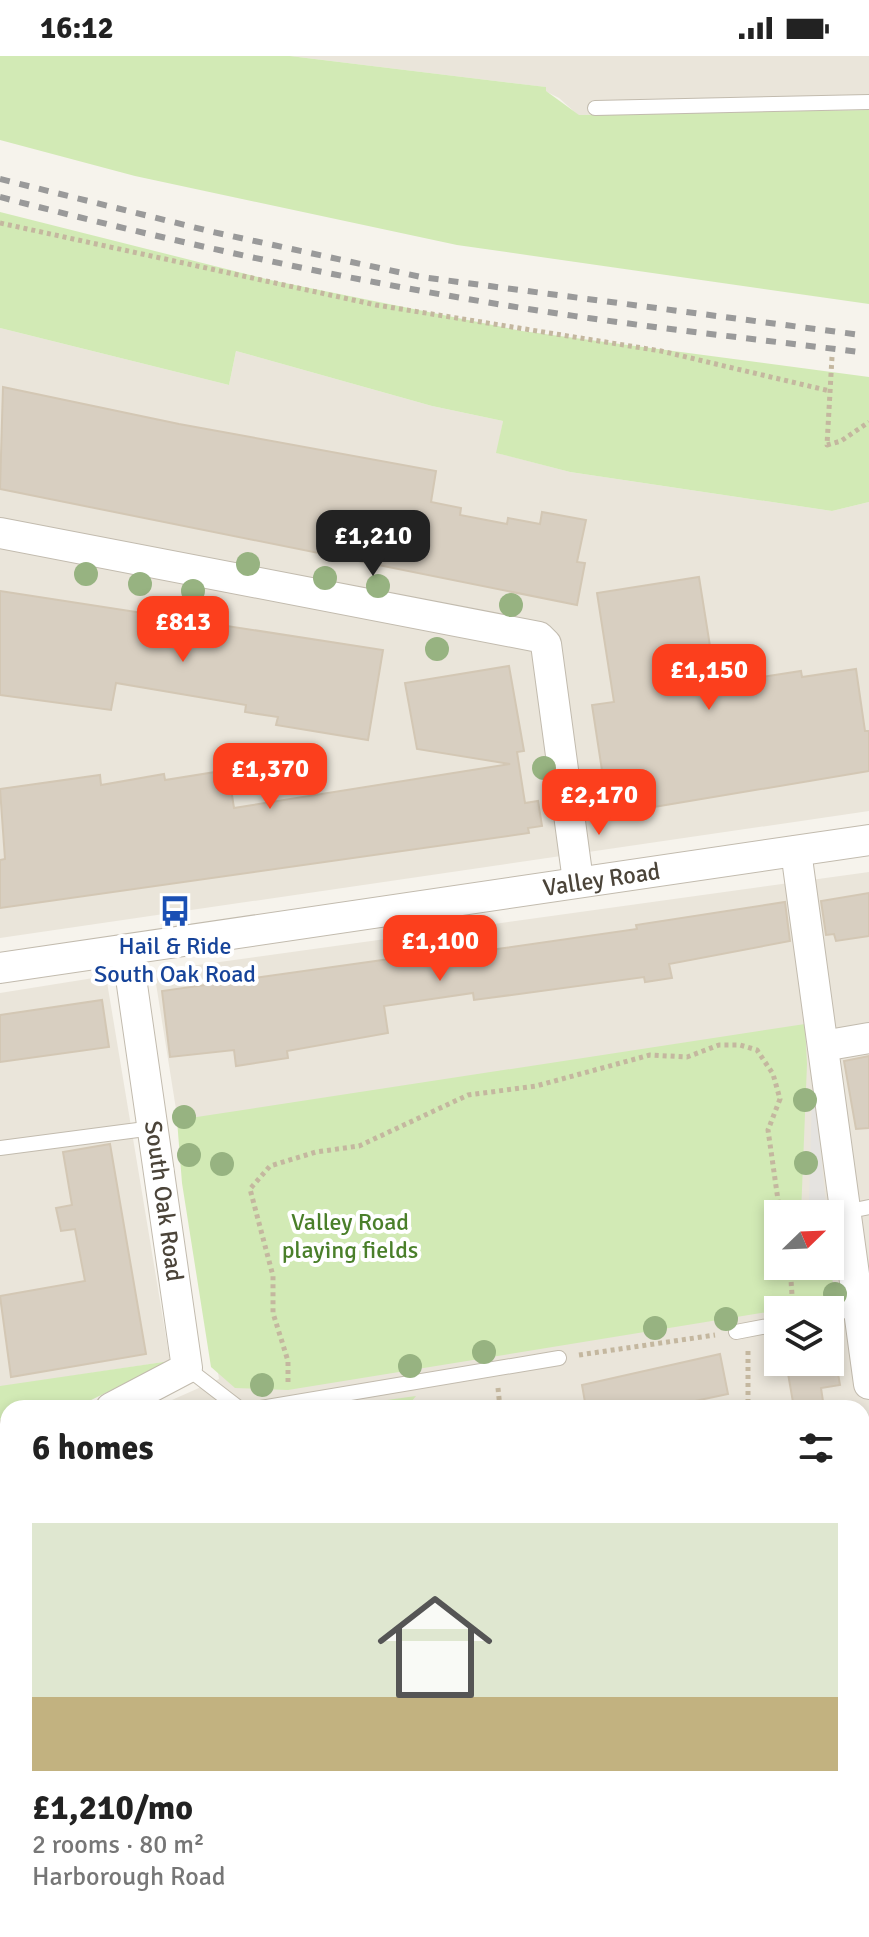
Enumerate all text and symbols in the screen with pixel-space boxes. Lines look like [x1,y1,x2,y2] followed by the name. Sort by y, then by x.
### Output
[40,10,114,47] text: 16:12
[308,510,438,578] pin: £1,210
[334,520,412,552] text: £1,210
[136,596,230,664] pin: £813
[155,606,211,638] text: £813
[644,644,774,712] pin: £1,150
[670,654,748,686] text: £1,150
[205,743,335,811] pin: £1,370
[231,753,309,785] text: £1,370
[534,769,664,837] pin: £2,170
[560,779,638,811] text: £2,170
[541,856,662,903] street label: Valley Road
[158,894,192,928] bus stop icon: Hail & Ride South Oak Road
[375,915,505,983] pin: £1,100
[401,925,479,957] text: £1,100
[94,931,256,989] place label: Hail & Ride South Oak Road
[138,1119,190,1283] street label: South Oak Road
[764,1200,844,1280] north arrow
[764,1200,844,1376] map controls
[282,1207,418,1265] park label: Valley Road playing fields
[764,1296,844,1376] button: layers
[794,1426,838,1470] icon: filters
[32,1427,153,1469] text: 6 homes
[363,1575,507,1719] icon: home
[32,1787,193,1829] text: £1,210/mo
[32,1829,205,1861] text: 2 rooms · 80 m²
[32,1861,226,1893] text: Harborough Road

